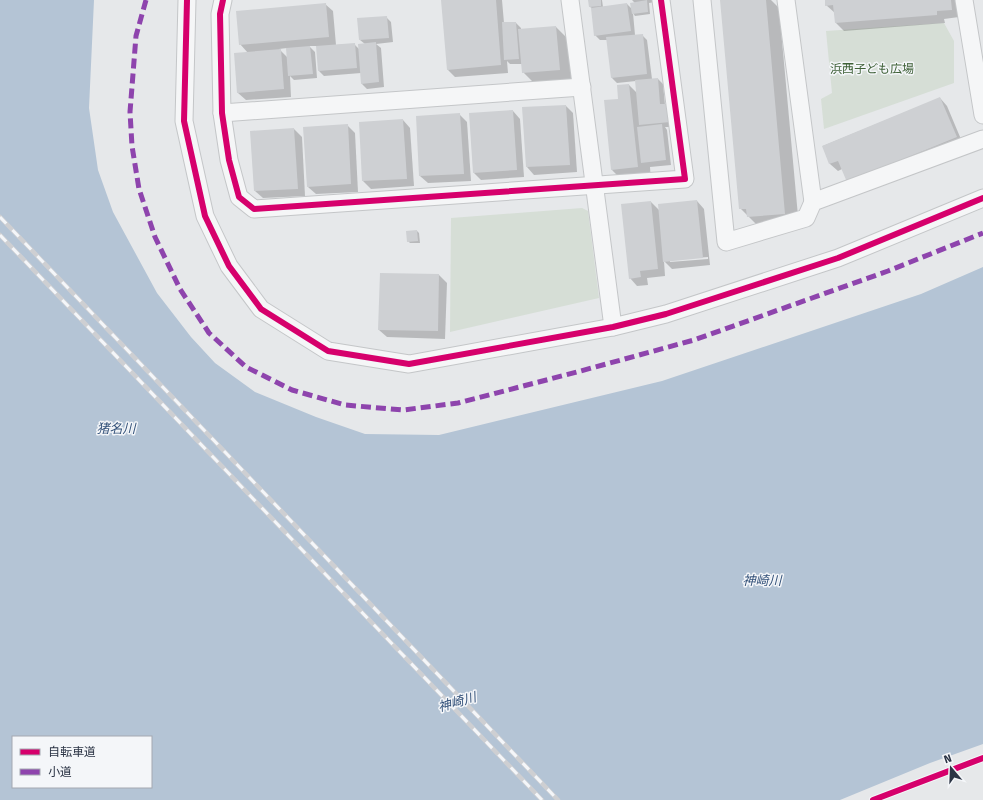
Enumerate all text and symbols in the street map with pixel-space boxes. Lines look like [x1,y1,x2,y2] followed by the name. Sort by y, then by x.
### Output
[830,62,914,76] park label: 浜西子ども広場
[96,421,137,436] water label: 猪名川
[742,573,783,588] water label: 神崎川
[436,689,480,715] water label: 神崎川
[12,736,152,788] legend
[48,745,96,759] text: 自転車道
[931,748,971,788] north arrow
[942,752,953,766] text: N
[48,765,72,779] text: 小道

